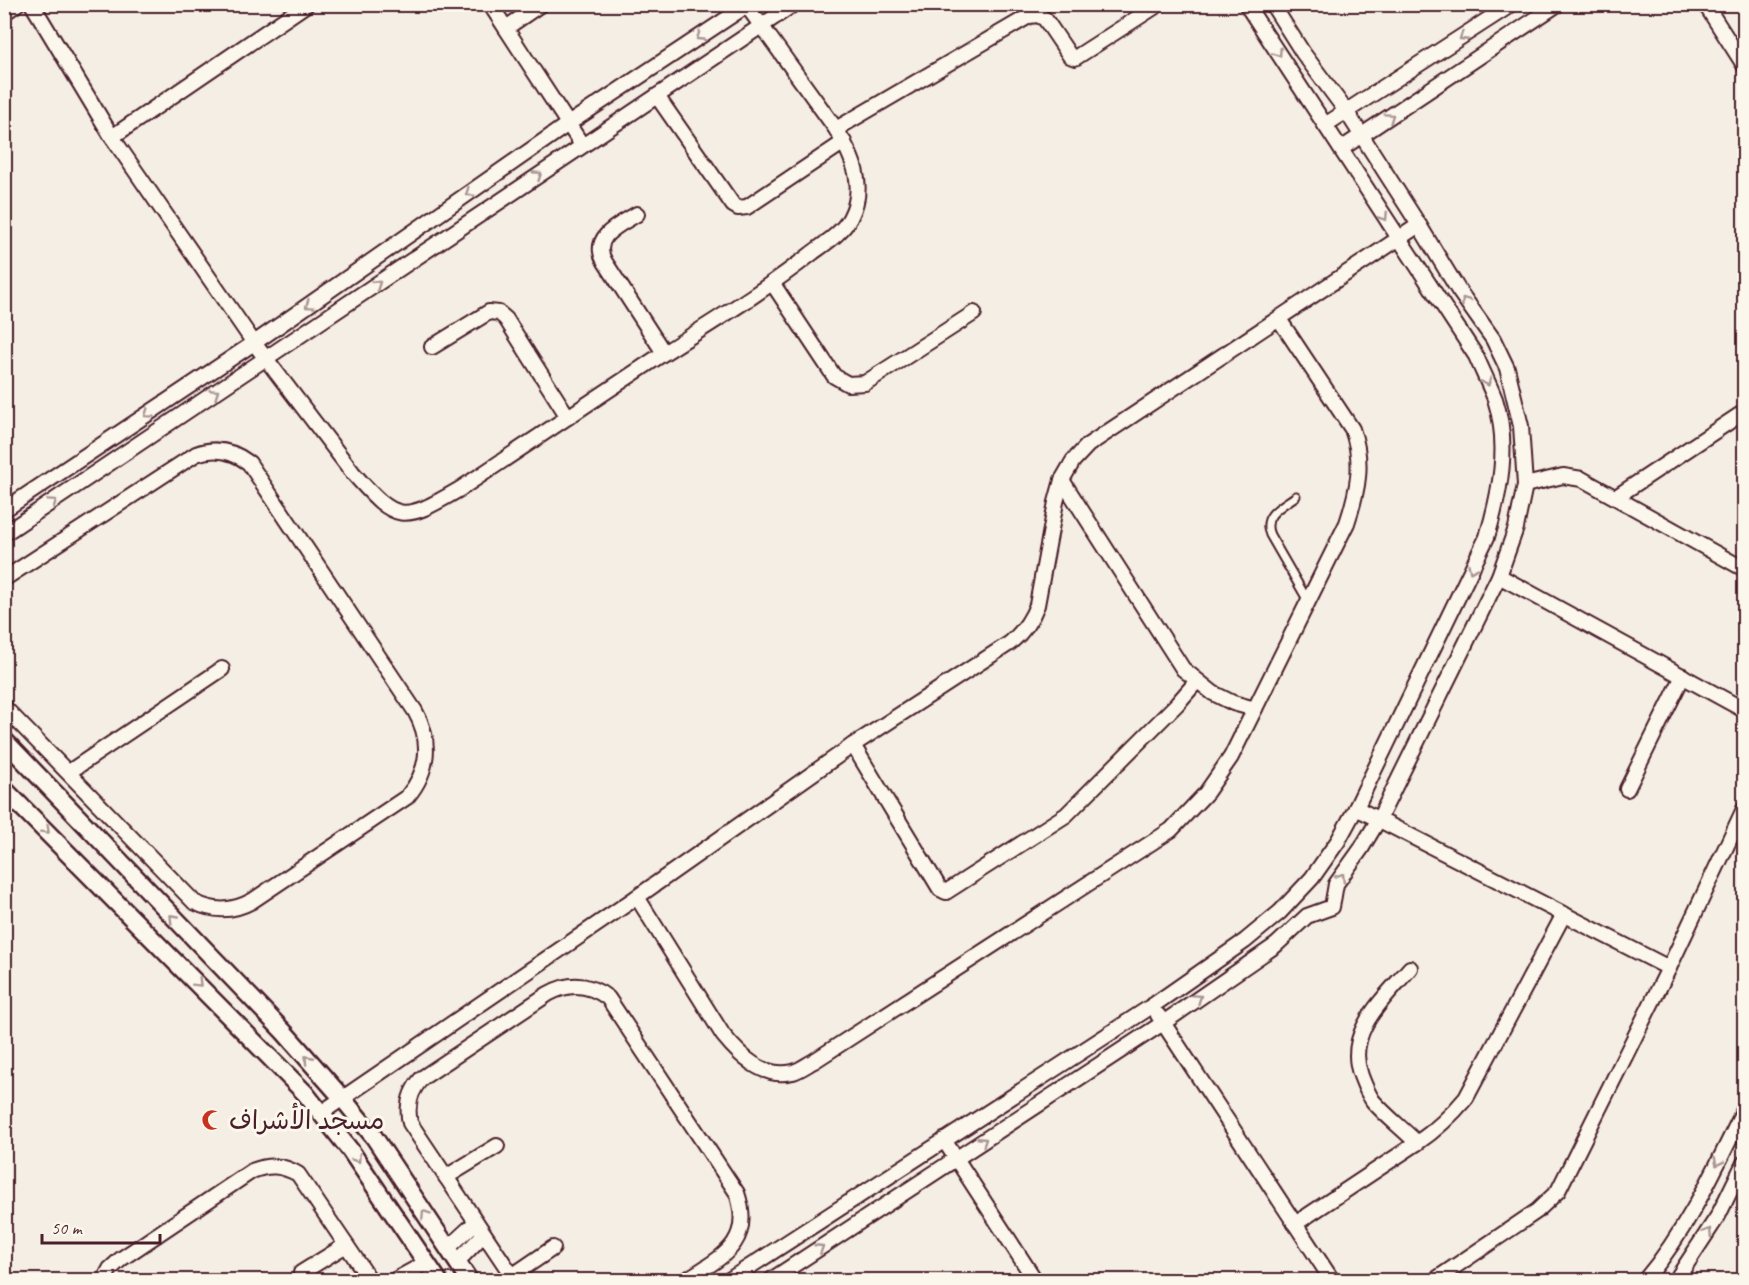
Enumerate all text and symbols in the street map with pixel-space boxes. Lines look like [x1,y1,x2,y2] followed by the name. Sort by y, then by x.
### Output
[696,29,707,40] one-way arrow
[1459,30,1470,41] one-way arrow
[1271,47,1282,58] one-way arrow
[1383,113,1394,124] one-way arrow
[531,171,542,182] one-way arrow
[465,186,476,197] one-way arrow
[1377,210,1388,221] one-way arrow
[370,280,381,291] one-way arrow
[1461,296,1472,307] one-way arrow
[305,298,316,309] one-way arrow
[1480,375,1492,386] one-way arrow
[208,389,219,400] one-way arrow
[144,407,155,418] one-way arrow
[46,498,57,509] one-way arrow
[1468,563,1480,574] one-way arrow
[38,823,49,834] one-way arrow
[1334,873,1345,884] one-way arrow
[170,914,181,925] one-way arrow
[191,976,202,987] one-way arrow
[1191,995,1202,1006] one-way arrow
[304,1055,315,1066] one-way arrow
[229,1102,384,1137] place label: مسجد الأشراف
[200,1108,224,1132] mosque icon: مسجد الأشراف
[976,1137,987,1148] one-way arrow
[349,1153,361,1163] one-way arrow
[1714,1156,1726,1167] one-way arrow
[42,1207,160,1245] scale bar
[421,1210,432,1221] one-way arrow
[51,1217,84,1239] text: 50 m
[1701,1227,1712,1238] one-way arrow
[814,1244,824,1256] one-way arrow

